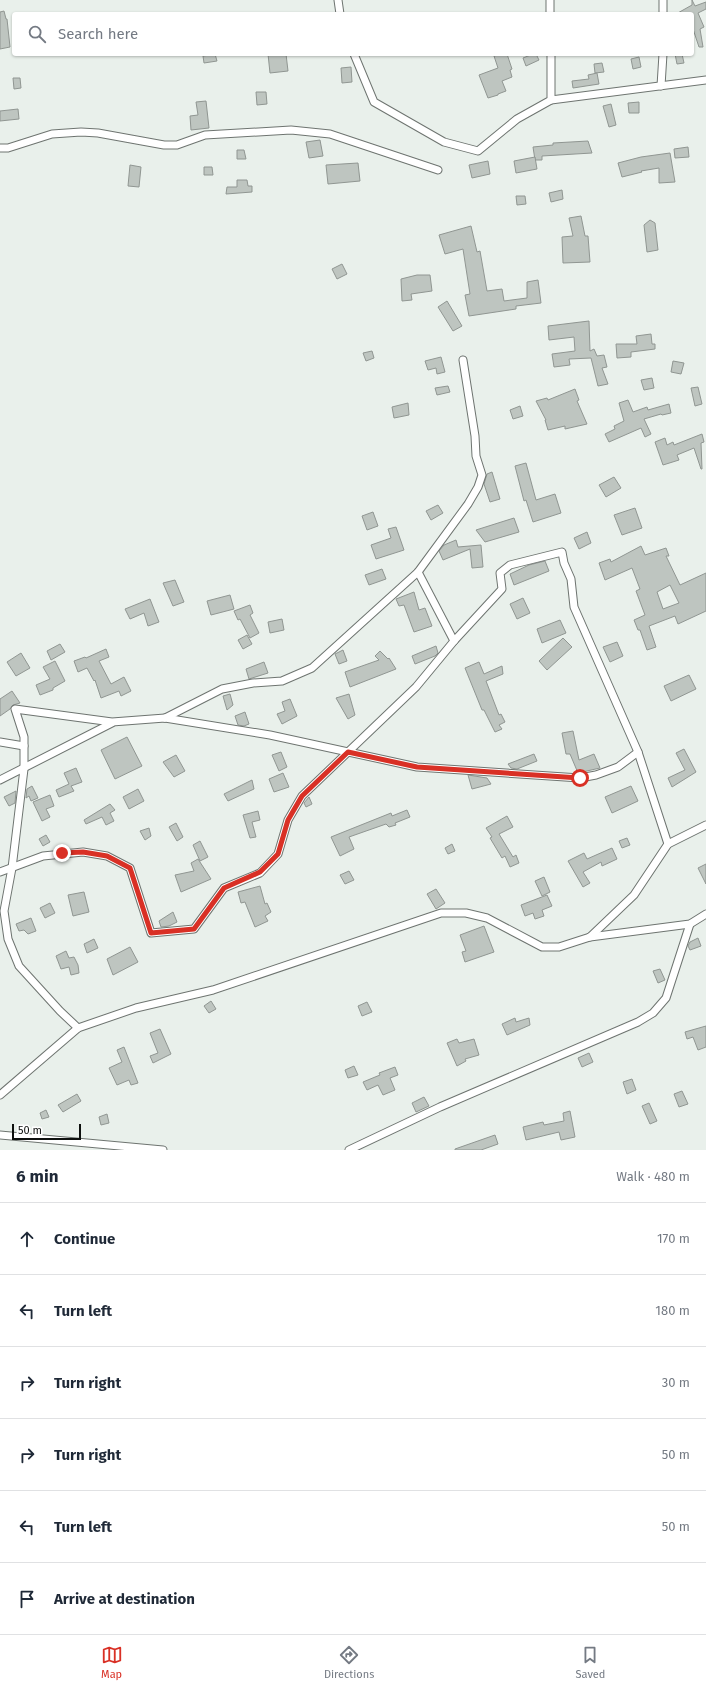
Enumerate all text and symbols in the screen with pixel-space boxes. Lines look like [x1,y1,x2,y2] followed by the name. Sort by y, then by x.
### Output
[12,12,694,56] search box
[26,23,48,45] icon: search
[58,25,138,43] text: Search here
[571,769,589,787] route start
[53,844,71,862] route end
[12,1122,81,1141] scale bar
[18,1124,42,1137] text: 50 m
[16,1166,59,1187] text: 6 min
[616,1169,690,1184] text: Walk · 480 m
[16,1228,38,1250] icon: ahead
[54,1230,115,1248] text: Continue
[657,1231,690,1246] text: 170 m
[16,1300,38,1322] icon: left
[54,1302,112,1320] text: Turn left
[655,1303,690,1318] text: 180 m
[16,1372,38,1394] icon: right
[54,1374,121,1392] text: Turn right
[662,1375,690,1390] text: 30 m
[16,1444,38,1466] icon: right
[54,1446,121,1464] text: Turn right
[662,1447,690,1462] text: 50 m
[16,1516,38,1538] icon: left
[54,1518,112,1536] text: Turn left
[662,1519,690,1534] text: 50 m
[16,1588,38,1610] icon: arrive
[54,1590,195,1608] text: Arrive at destination
[101,1644,123,1681] tab: Map
[324,1644,374,1681] tab: Directions
[576,1644,605,1681] tab: Saved

